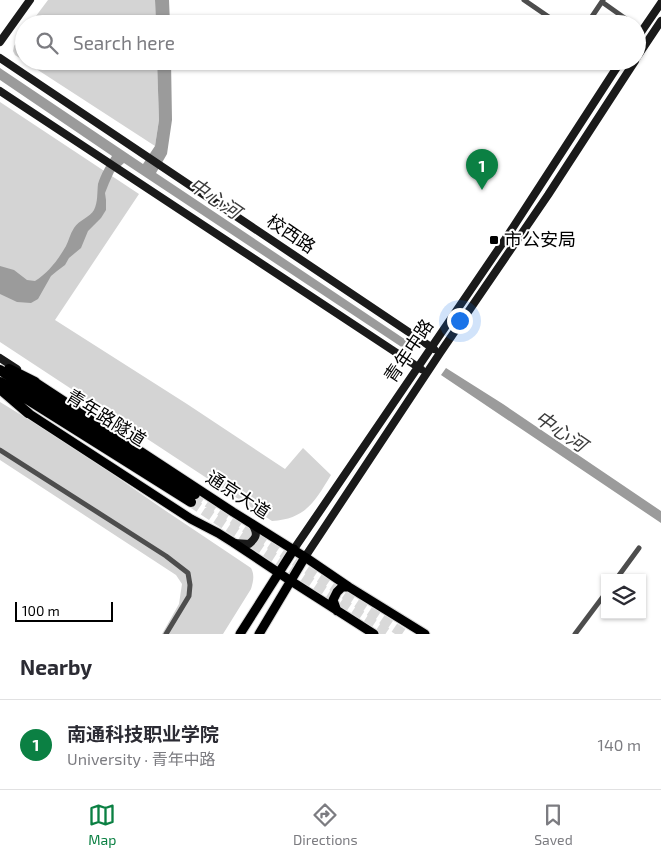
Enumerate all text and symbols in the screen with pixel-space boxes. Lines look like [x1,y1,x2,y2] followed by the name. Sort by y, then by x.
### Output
[15,15,646,70] search box
[33,29,61,57] icon: search
[73,31,175,54] text: Search here
[466,149,498,190] pin: 1
[185,172,249,225] water label: 中心河
[263,209,320,257] street label: 校西路
[504,228,576,250] place label: 市公安局
[488,234,500,246] marker: 市公安局
[447,308,473,334] your location
[379,314,437,386] street label: 青年中路
[63,384,151,450] street label: 青年路隧道
[531,405,595,458] water label: 中心河
[202,465,275,523] street label: 通京大道
[601,574,646,619] map controls
[601,574,646,619] button: layers
[15,599,112,622] scale bar
[22,602,60,619] text: 100 m
[20,654,92,679] text: Nearby
[67,722,219,745] text: 南通科技职业学院
[33,735,39,754] text: 1
[598,735,641,754] text: 140 m
[67,749,216,768] text: University · 青年中路
[88,801,116,848] tab: Map
[293,801,358,848] tab: Directions
[534,801,573,848] tab: Saved

